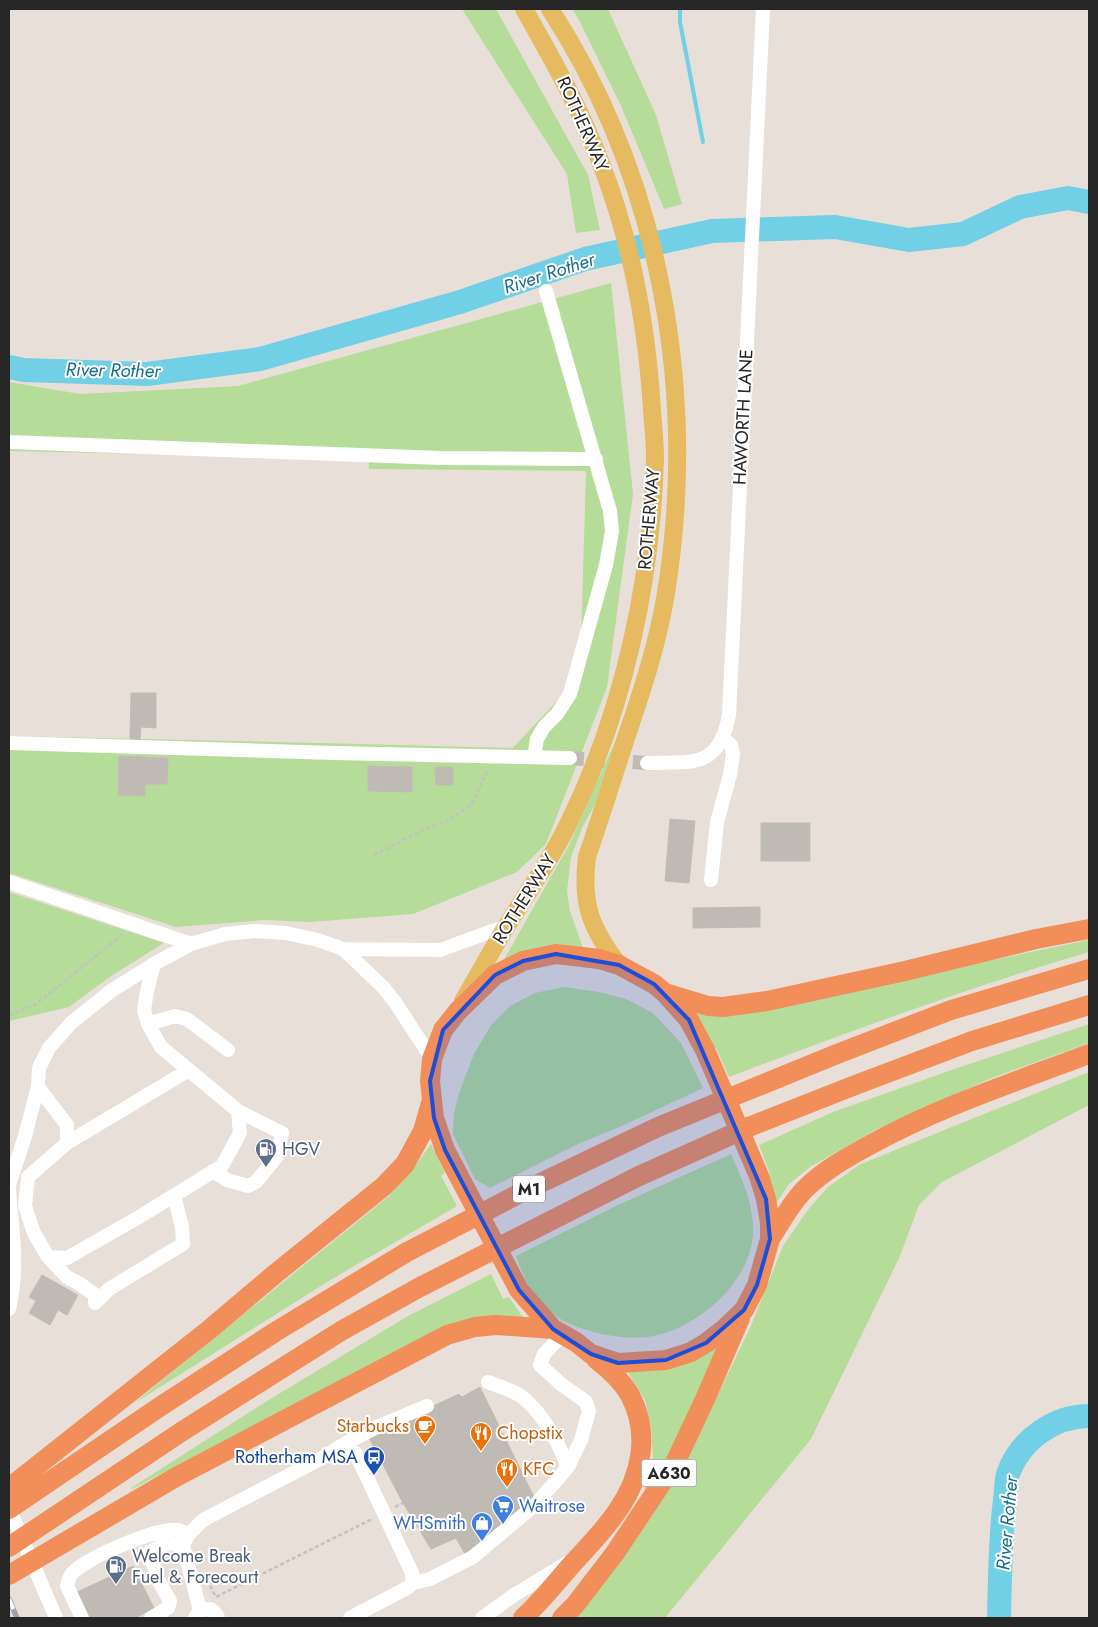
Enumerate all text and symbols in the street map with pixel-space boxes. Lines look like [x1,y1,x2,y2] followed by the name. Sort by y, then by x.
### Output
[550,72,616,177] street label: ROTHERWAY
[500,245,600,300] water label: River Rother
[726,349,760,485] street label: HAWORTH LANE
[65,356,162,384] water label: River Rother
[632,466,666,571] street label: ROTHERWAY
[486,848,562,949] street label: ROTHERWAY
[282,1136,320,1162] place label: HGV
[254,1137,278,1168] fuel station icon: HGV
[513,1176,545,1202] road number: M1
[336,1413,409,1439] place label: Starbucks
[413,1414,437,1445] cafe icon: Starbucks
[497,1420,563,1446] place label: Chopstix
[469,1421,493,1452] restaurant icon: Chopstix
[235,1444,358,1470] place label: Rotherham MSA
[362,1445,386,1476] bus stop icon: Rotherham MSA
[523,1456,555,1482] place label: KFC
[495,1457,519,1488] restaurant icon: KFC
[642,1460,696,1486] road number: A630
[989,1473,1025,1571] water label: River Rother
[519,1493,585,1519] place label: Waitrose
[491,1494,515,1525] supermarket icon: Waitrose
[393,1510,466,1536] place label: WHSmith
[470,1511,494,1542] shop icon: WHSmith
[132,1543,259,1590] place label: Welcome Break Fuel & Forecourt
[104,1554,128,1585] fuel station icon: Welcome Break Fuel & Forecourt

